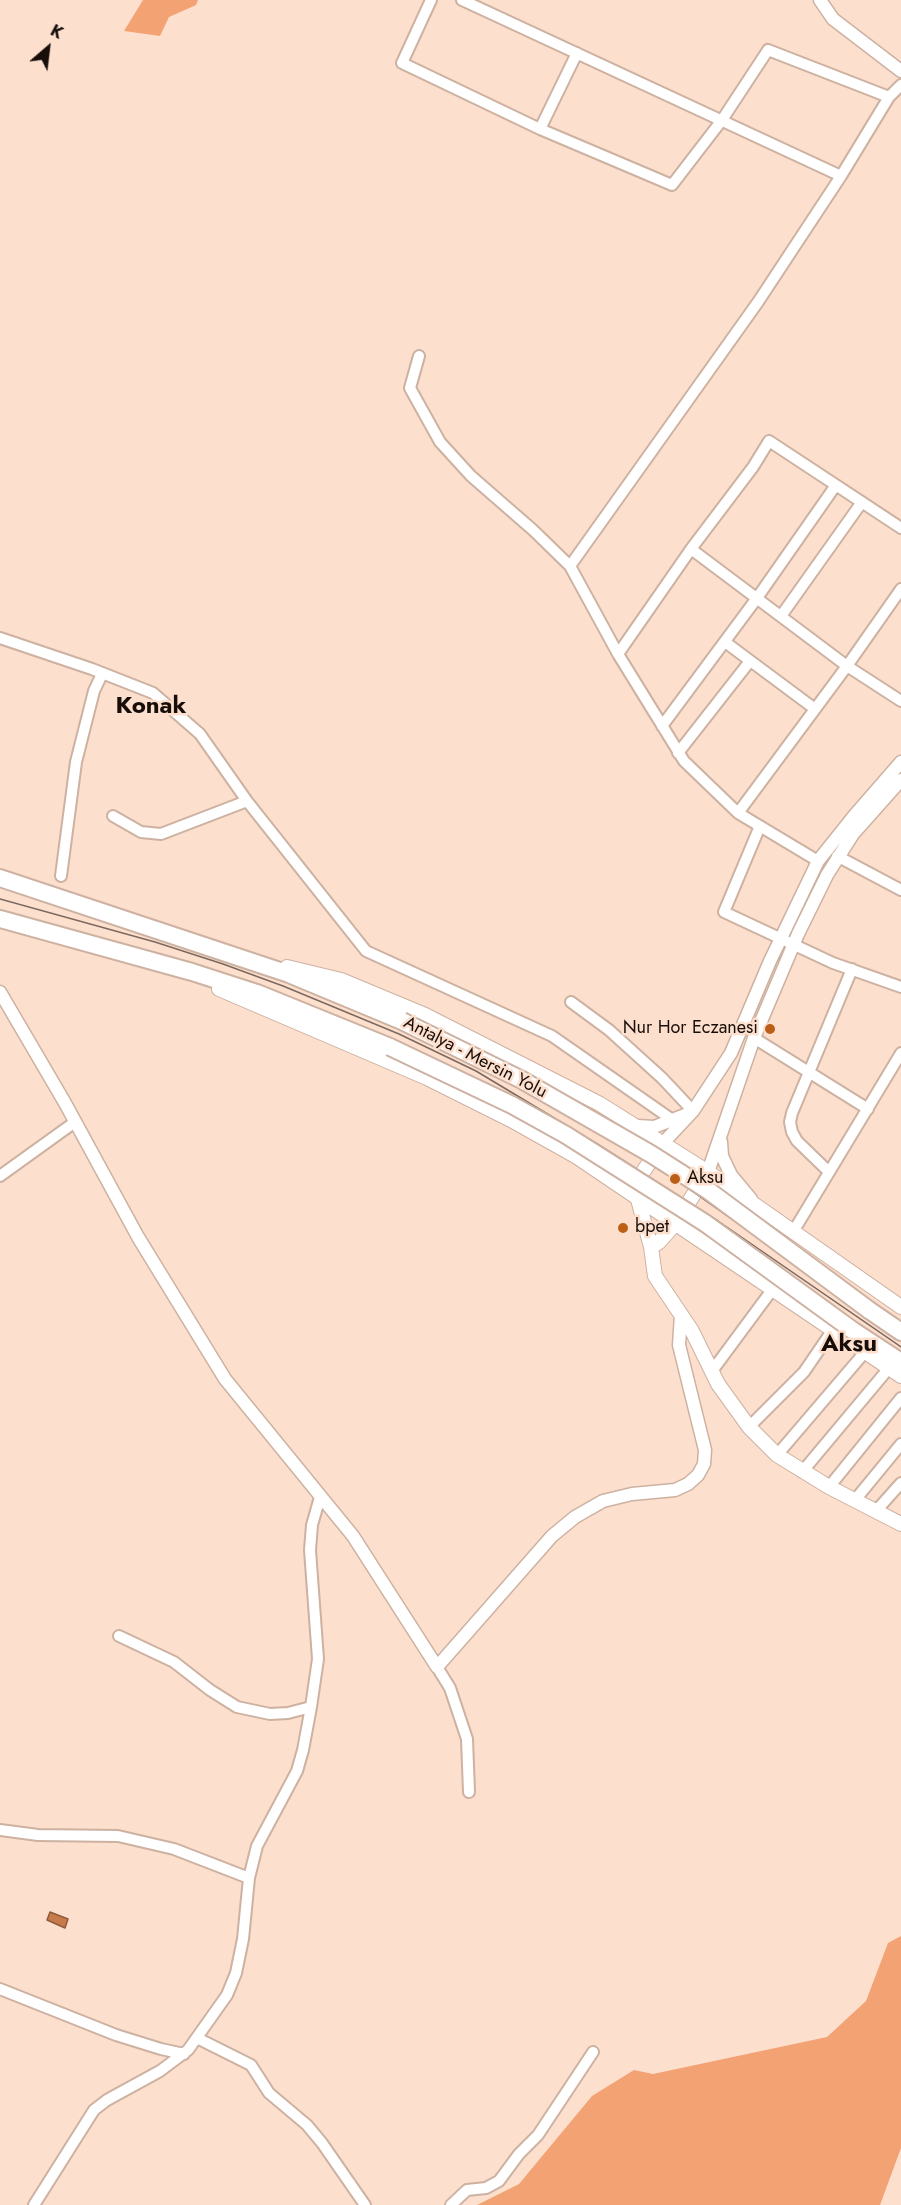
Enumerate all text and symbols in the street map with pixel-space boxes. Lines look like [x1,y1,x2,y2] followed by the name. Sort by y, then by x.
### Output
[18,18,78,78] north arrow
[46,19,67,44] text: K
[116,693,186,721] district label: Konak
[400,1012,550,1104] street label: Antalya - Mersin Yolu
[623,1018,758,1040] place label: Nur Hor Eczanesi
[763,1022,777,1036] marker: Nur Hor Eczanesi
[687,1168,724,1190] place label: Aksu
[668,1172,682,1186] marker: Aksu
[635,1217,669,1239] place label: bpet
[616,1221,630,1235] marker: bpet
[821,1331,877,1359] district label: Aksu

